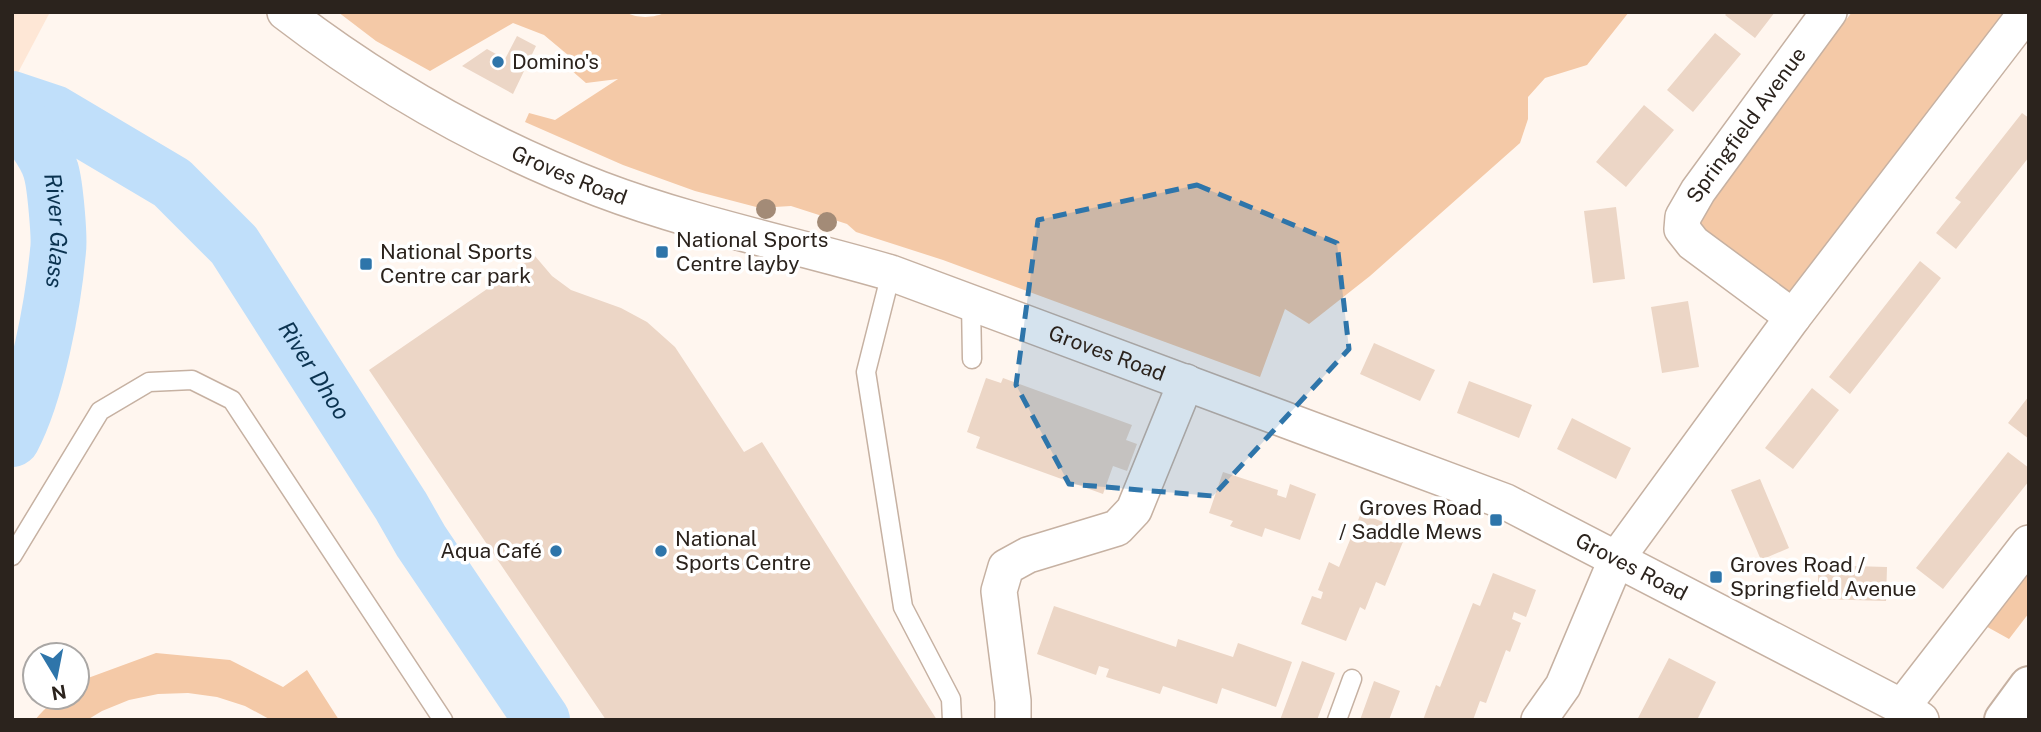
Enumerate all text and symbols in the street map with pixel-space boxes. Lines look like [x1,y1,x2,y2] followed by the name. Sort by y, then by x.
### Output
[1681,42,1811,207] street label: Springfield Avenue
[512,49,599,74] place label: Domino's
[490,54,506,70] marker: Domino's
[508,140,630,210] street label: Groves Road
[39,171,73,290] water label: River Glass
[676,227,828,276] place label: National Sports Centre layby
[380,239,532,288] place label: National Sports Centre car park
[654,244,670,260] marker: National Sports Centre layby
[358,256,374,272] marker: National Sports Centre car park
[273,316,356,424] water label: River Dhoo
[1045,320,1169,386] street label: Groves Road
[1339,495,1482,544] place label: Groves Road / Saddle Mews
[1488,512,1504,528] marker: Groves Road / Saddle Mews
[675,526,811,575] place label: National Sports Centre
[1571,527,1692,606] street label: Groves Road
[440,538,542,563] place label: Aqua Café
[548,543,564,559] marker: Aqua Café
[653,543,669,559] marker: National Sports Centre
[1730,552,1916,601] place label: Groves Road / Springfield Avenue
[1708,569,1724,585] marker: Groves Road / Springfield Avenue
[21,641,91,711] north arrow
[50,681,68,705] text: N

